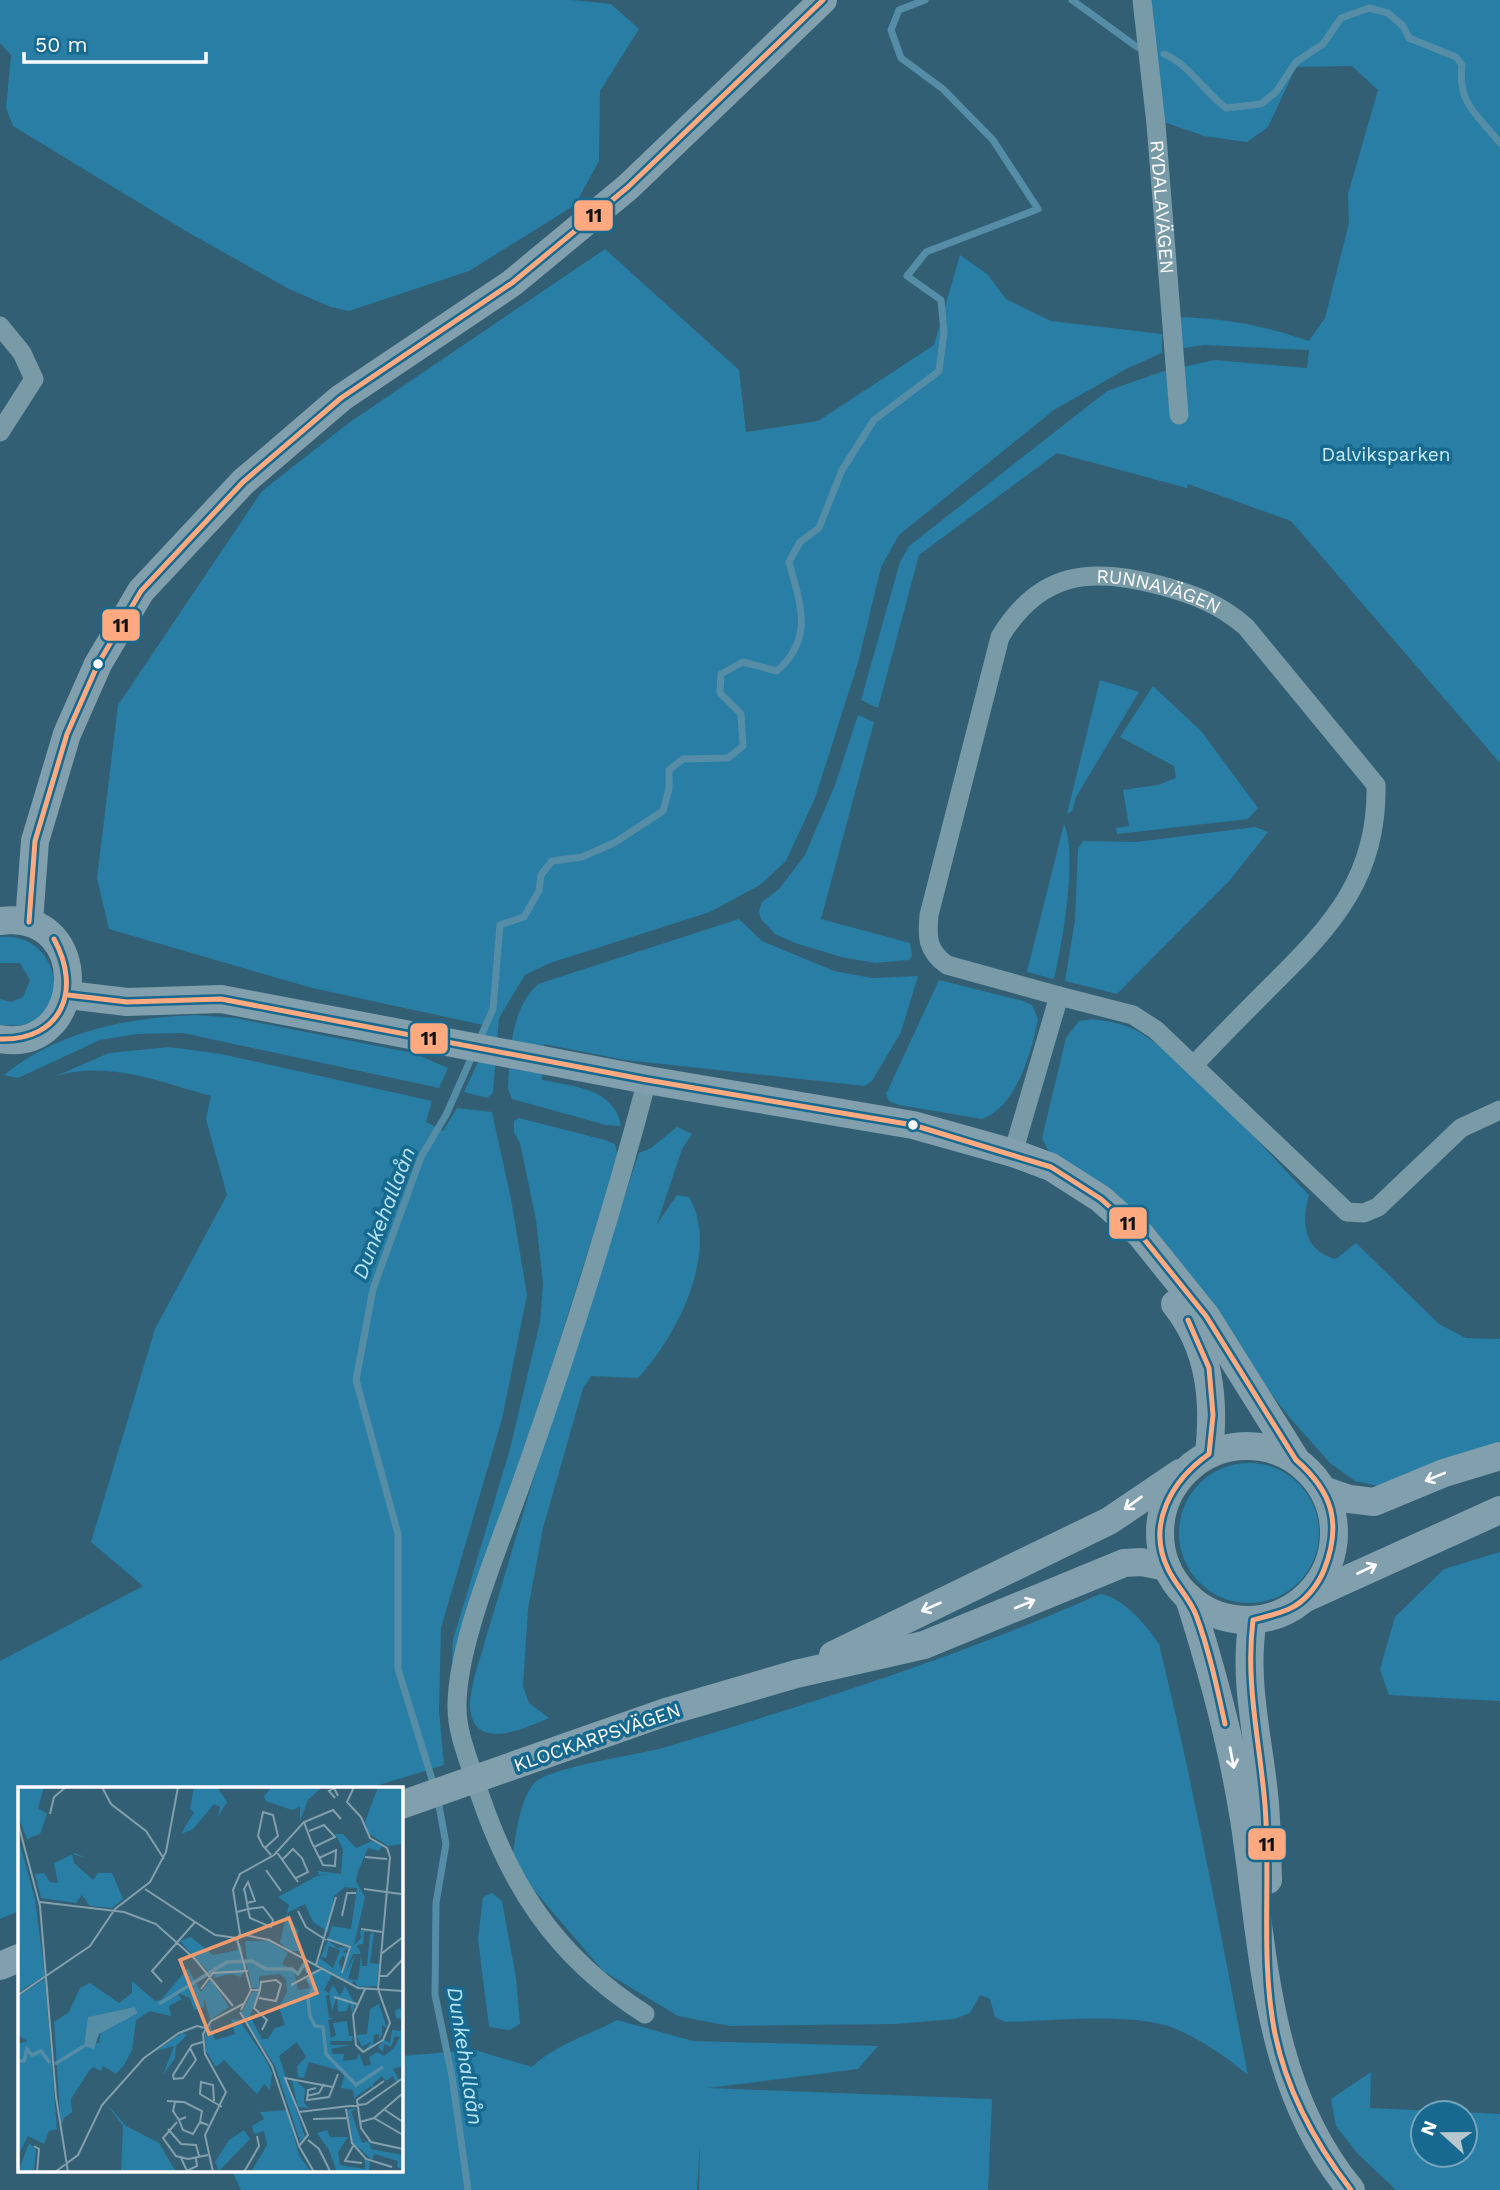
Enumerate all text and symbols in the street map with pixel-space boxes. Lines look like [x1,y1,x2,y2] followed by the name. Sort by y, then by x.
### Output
[24,21,206,65] scale bar
[35,32,87,57] text: 50 m
[1145,139,1179,275] street label: RYDALAVÄGEN
[573,199,614,232] line badge: 11
[586,204,602,227] text: 11
[1322,443,1450,466] park label: Dalviksparken
[1096,565,1225,619] street label: RUNNAVÄGEN
[101,608,141,642] line badge: 11
[113,614,129,637] text: 11
[91,657,105,671] unlabelled marker
[409,1022,449,1055] line badge: 11
[421,1027,437,1050] text: 11
[906,1118,920,1132] unlabelled marker
[347,1143,420,1282] water label: Dunkehallaån
[1108,1206,1148,1240] line badge: 11
[1120,1212,1136,1235] text: 11
[1425,1471,1446,1484] one-way arrow
[1124,1496,1143,1510] one-way arrow
[1356,1562,1377,1575] one-way arrow
[1013,1597,1035,1610] one-way arrow
[921,1601,942,1614] one-way arrow
[511,1698,684,1777] street label: KLOCKARPSVÄGEN
[1225,1746,1239,1769] one-way arrow
[18,1787,402,2172] inset map
[1247,1827,1287,1861] line badge: 11
[1259,1833,1275,1856] text: 11
[442,1985,489,2127] water label: Dunkehallaån
[1409,2099,1479,2169] north arrow
[1415,2117,1442,2139] text: N

